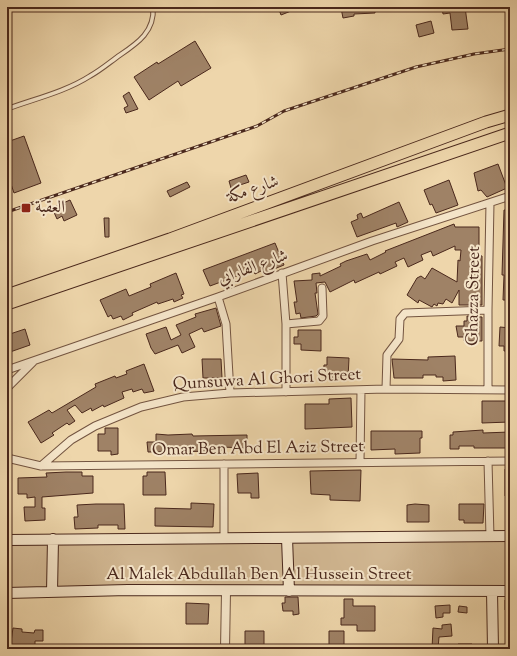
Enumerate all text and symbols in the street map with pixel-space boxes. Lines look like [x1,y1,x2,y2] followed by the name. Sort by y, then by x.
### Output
[223,170,282,210] street label: شارع مكة
[35,196,65,220] place label: العقبة
[20,202,32,214] marker: العقبة
[215,244,292,293] street label: شارع الفارابي
[461,246,487,346] street label: Ghazza Street
[172,363,362,397] street label: Qunsuwa Al Ghori Street
[152,435,364,463] street label: Omar Ben Abd El Aziz Street
[106,563,412,587] street label: Al Malek Abdullah Ben Al Hussein Street

